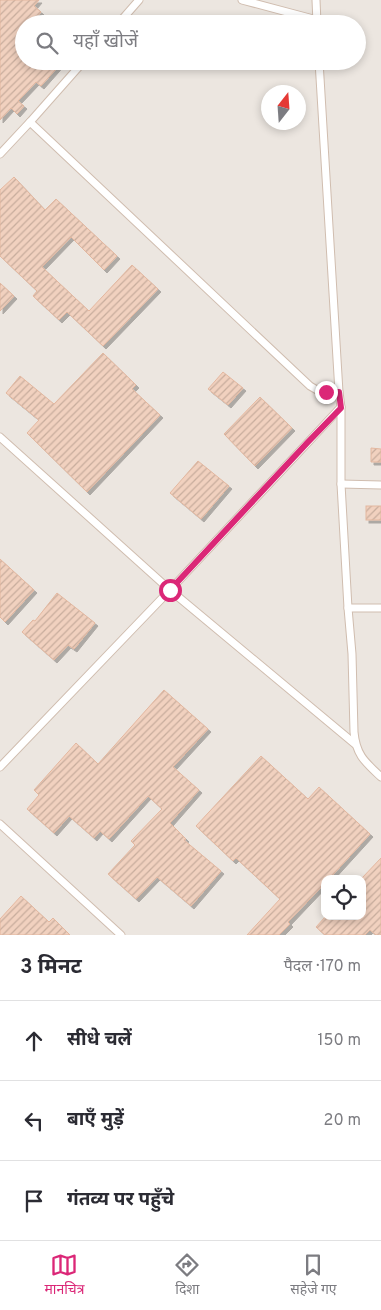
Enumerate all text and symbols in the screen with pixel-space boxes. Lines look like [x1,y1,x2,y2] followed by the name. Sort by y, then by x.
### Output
[15,15,366,70] search box
[33,29,61,57] icon: search
[73,30,138,54] text: यहाँ खोजें
[261,85,306,130] north arrow
[315,381,338,404] route end
[159,579,182,602] route start
[321,875,366,920] map controls
[321,875,366,920] button: locate
[20,954,82,981] text: 3 मिनट
[284,957,361,977] text: पैदल · 170 m
[20,1027,48,1055] icon: ahead
[67,1028,132,1052] text: सीधे चलें
[318,1031,361,1051] text: 150 m
[20,1107,48,1135] icon: left
[67,1108,124,1132] text: बाएँ मुड़ें
[324,1111,361,1131] text: 20 m
[20,1187,48,1215] icon: arrive
[67,1188,174,1212] text: गंतव्य पर पहुँचे
[44,1251,84,1300] tab: मानचित्र
[173,1251,201,1300] tab: दिशा
[290,1251,337,1300] tab: सहेजे गए

